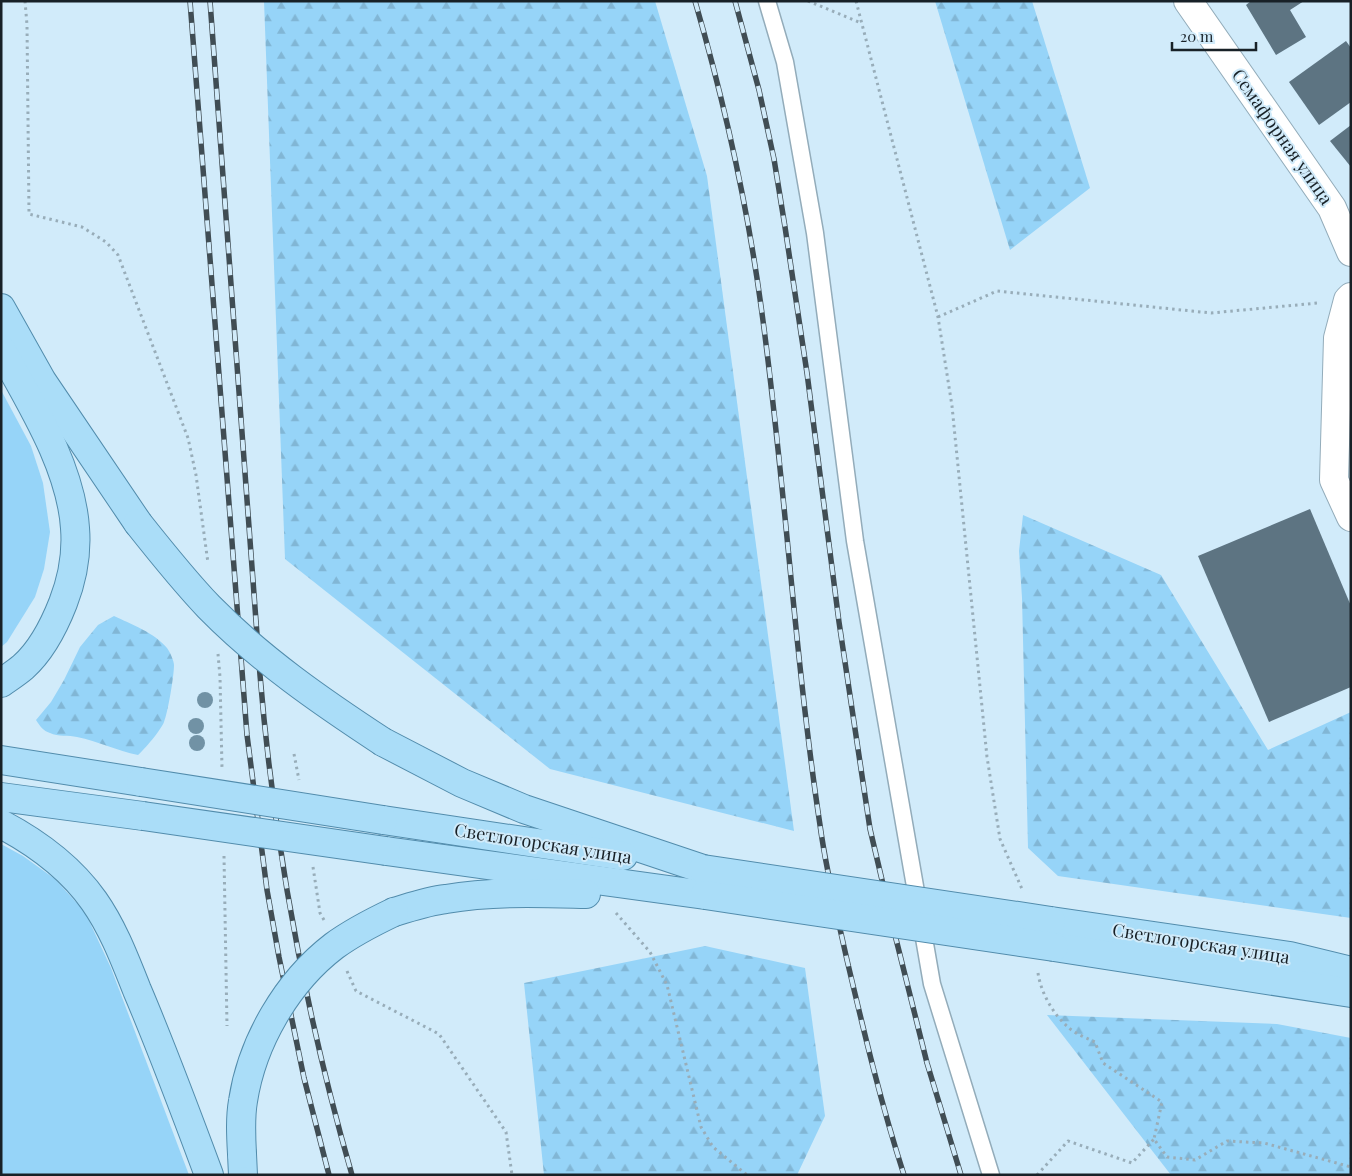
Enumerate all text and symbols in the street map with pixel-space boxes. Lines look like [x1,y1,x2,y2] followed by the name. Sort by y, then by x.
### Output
[1172,20,1256,52] scale bar
[1180,26,1214,46] text: 20 m
[1227,64,1339,209] street label: Семафорная улица
[453,817,634,869] street label: Светлогорская улица
[1111,917,1292,969] street label: Светлогорская улица

